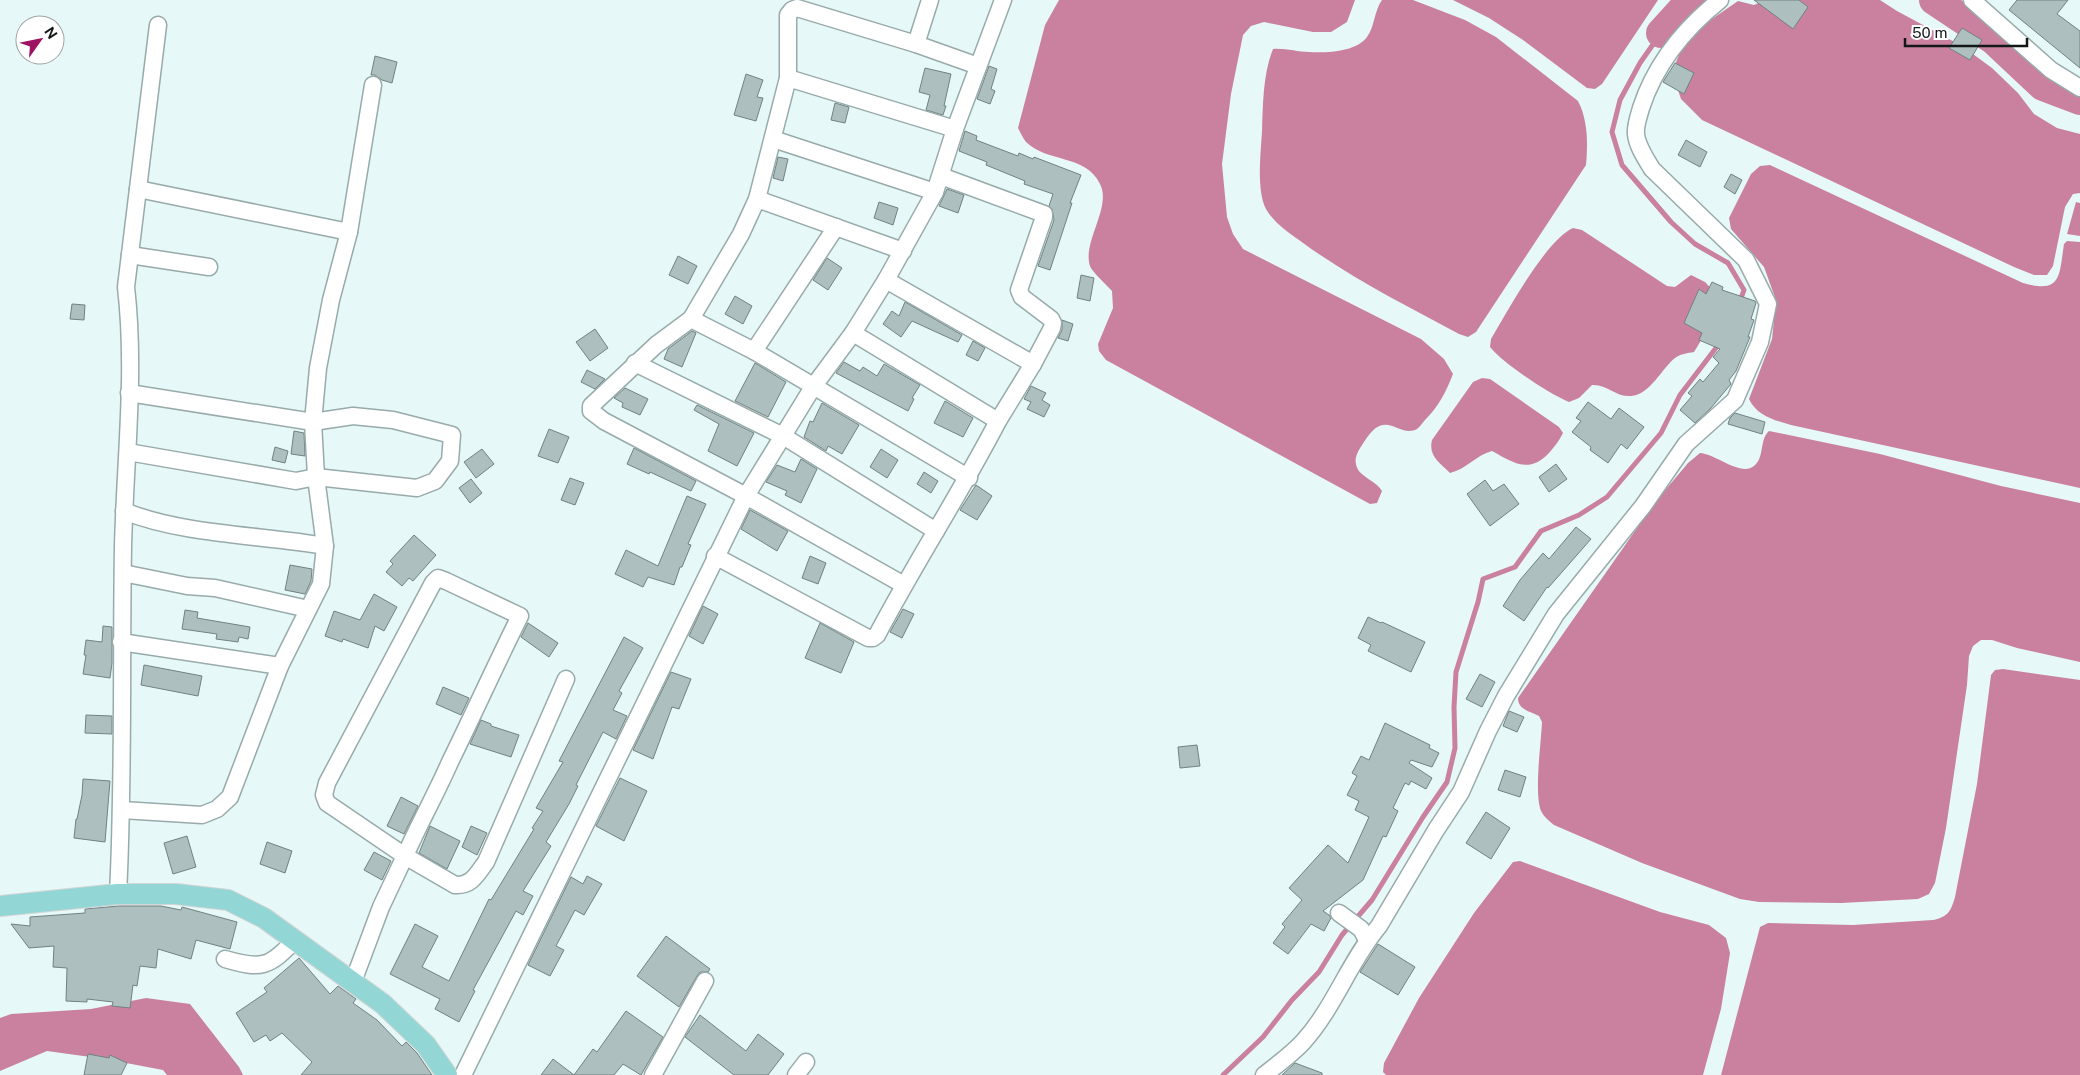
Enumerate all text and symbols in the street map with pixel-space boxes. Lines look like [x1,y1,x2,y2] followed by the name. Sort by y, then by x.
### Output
[15,15,65,65] north arrow
[1905,15,2028,47] scale bar
[41,24,61,42] text: N
[1912,24,1947,41] text: 50 m

